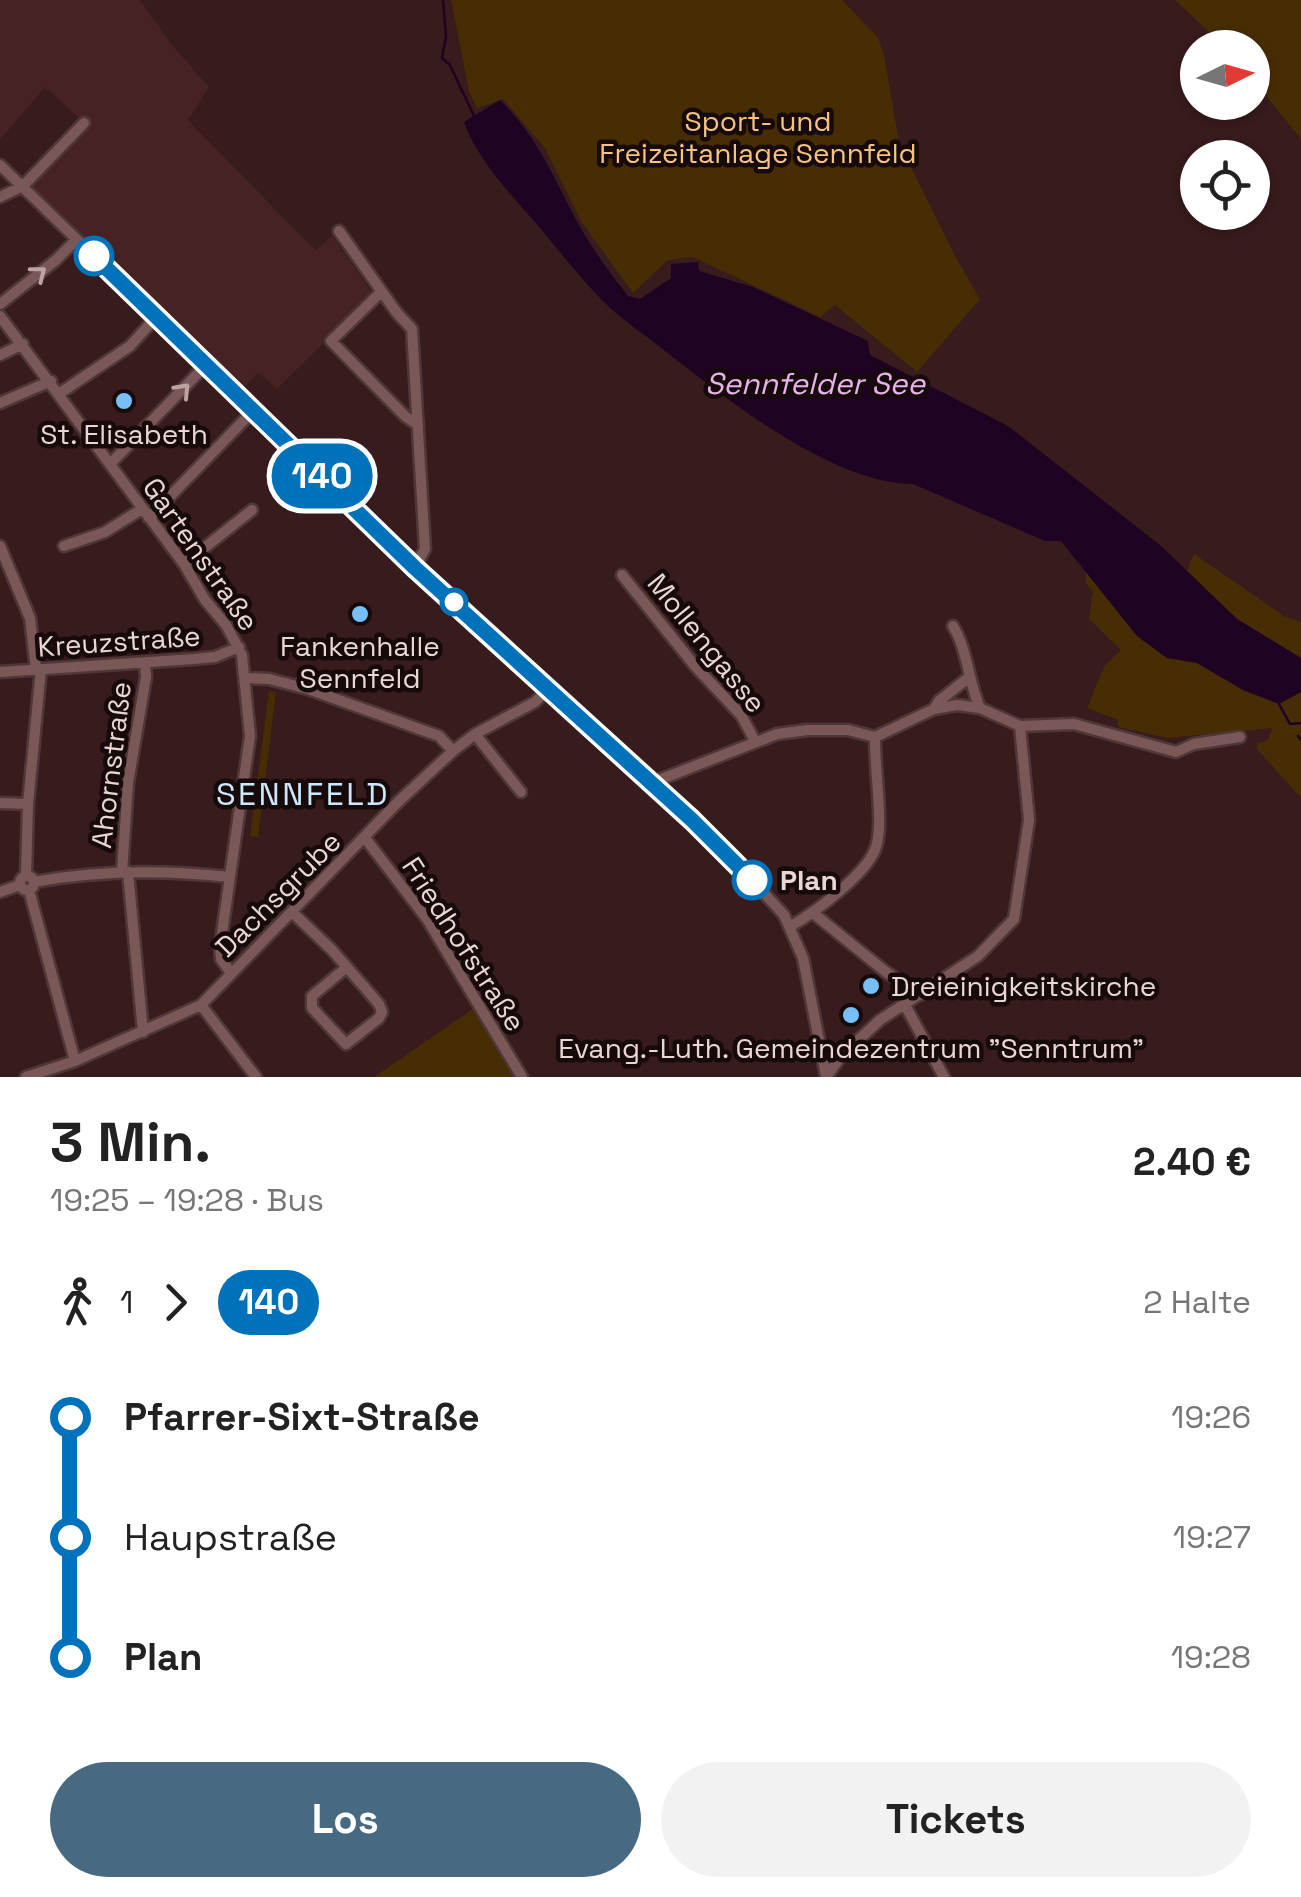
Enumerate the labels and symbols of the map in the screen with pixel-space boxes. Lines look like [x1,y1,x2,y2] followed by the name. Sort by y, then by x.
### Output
[1180,30,1270,120] north arrow
[599,103,917,171] park label: Sport- und Freizeitanlage Sennfeld
[75,237,113,275] unlabelled marker
[28,267,46,285] one-way arrow
[705,364,926,403] water label: Sennfelder See
[171,383,189,401] one-way arrow
[113,390,135,412] marker: St. Elisabeth
[40,416,208,452] place label: St. Elisabeth
[264,444,380,508] line badge: 140
[135,470,267,638] street label: Gartenstraße
[640,566,774,720] street label: Mollengasse
[441,589,467,615] unlabelled marker
[349,603,371,625] marker: Fankenhalle Sennfeld
[36,617,202,665] street label: Kreuzstraße
[280,628,440,696] place label: Fankenhalle Sennfeld
[83,680,139,850] street label: Ahornstraße
[216,774,390,814] district label: SENNFELD
[208,824,348,964] street label: Dachsgrube
[394,850,534,1038] street label: Friedhofstraße
[733,861,771,899] marker: Plan
[780,862,838,898] place label: Plan
[891,968,1156,1004] place label: Dreieinigkeitskirche
[860,975,882,997] marker: Dreieinigkeitskirche
[840,1004,862,1026] marker: Evang.-Luth. Gemeindezentrum "Senntrum"
[558,1030,1144,1066] place label: Evang.-Luth. Gemeindezentrum "Senntrum"

